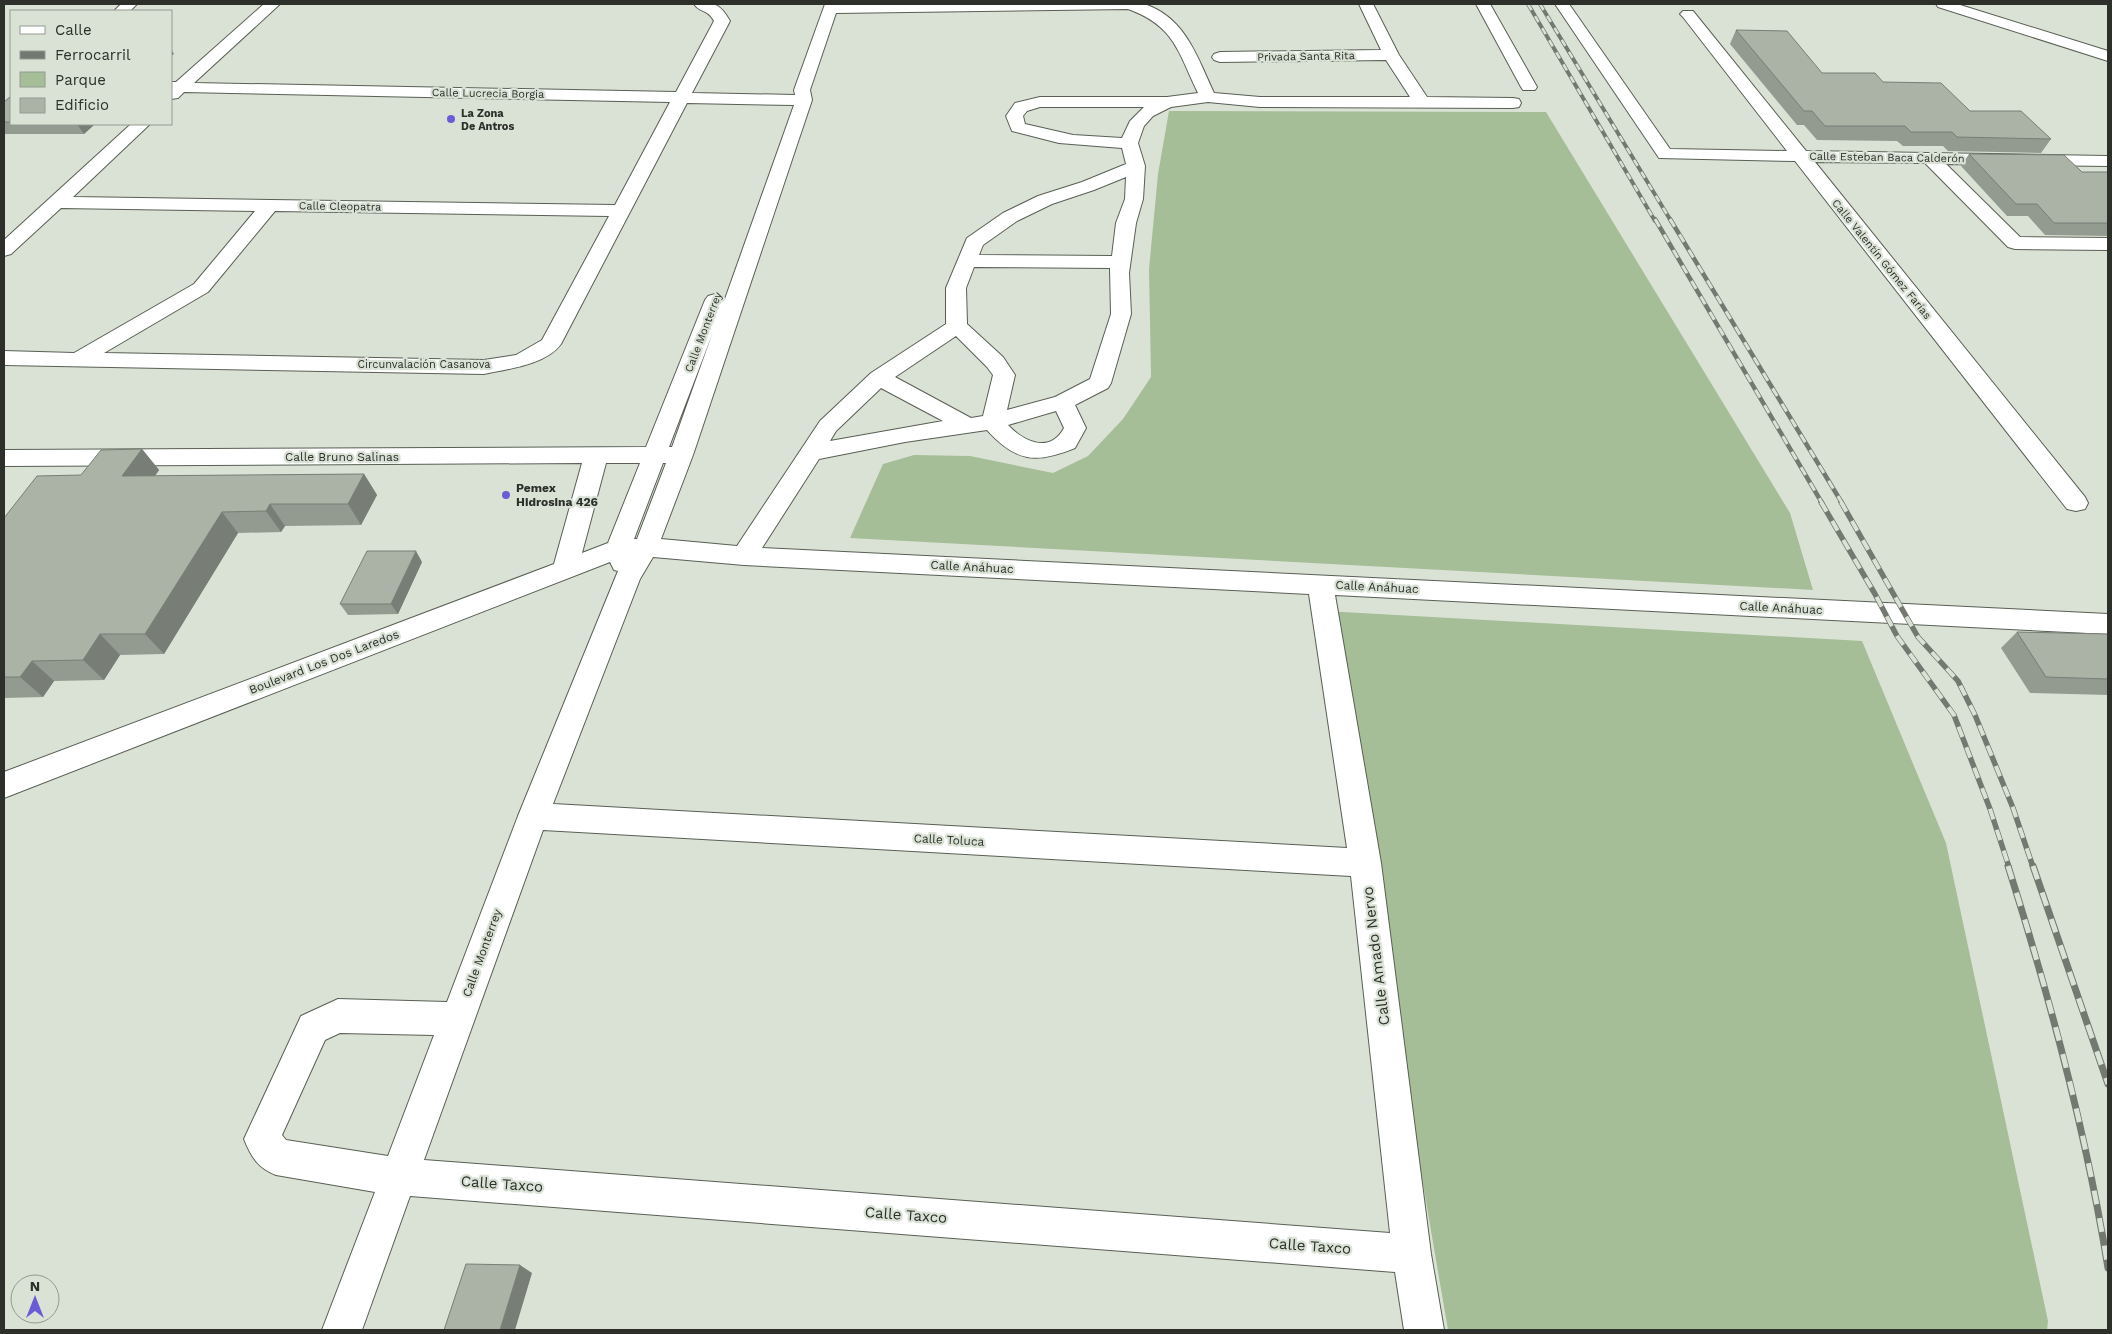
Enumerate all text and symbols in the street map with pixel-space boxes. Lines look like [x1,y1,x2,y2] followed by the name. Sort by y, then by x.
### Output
[10,10,172,125] legend
[55,21,92,39] text: Calle
[55,46,131,64] text: Ferrocarril
[1257,49,1355,64] street label: Privada Santa Rita
[55,71,106,89] text: Parque
[432,86,544,101] street label: Calle Lucrecia Borgia
[55,96,109,114] text: Edificio
[461,107,514,133] place label: La Zona De Antros
[445,113,457,125] marker: La Zona De Antros
[1809,150,1965,165] street label: Calle Esteban Baca Calderón
[1829,197,1934,322] street label: Calle Valentín Gómez Farías
[299,199,381,214] street label: Calle Cleopatra
[682,290,725,374] street label: Calle Monterrey
[357,358,491,371] street label: Circunvalación Casanova
[285,450,399,464] street label: Calle Bruno Salinas
[516,481,598,509] place label: Pemex Hidrosina 426
[500,489,512,501] marker: Pemex Hidrosina 426
[930,558,1014,576] street label: Calle Anáhuac
[1335,578,1419,596] street label: Calle Anáhuac
[1739,599,1823,617] street label: Calle Anáhuac
[247,627,401,697] street label: Boulevard Los Dos Laredos
[913,831,985,849] street label: Calle Toluca
[1359,886,1393,1026] street label: Calle Amado Nervo
[460,906,505,999] street label: Calle Monterrey
[460,1172,544,1196] street label: Calle Taxco
[864,1203,948,1227] street label: Calle Taxco
[1268,1234,1352,1258] street label: Calle Taxco
[10,1274,60,1324] north arrow
[30,1278,40,1294] text: N

